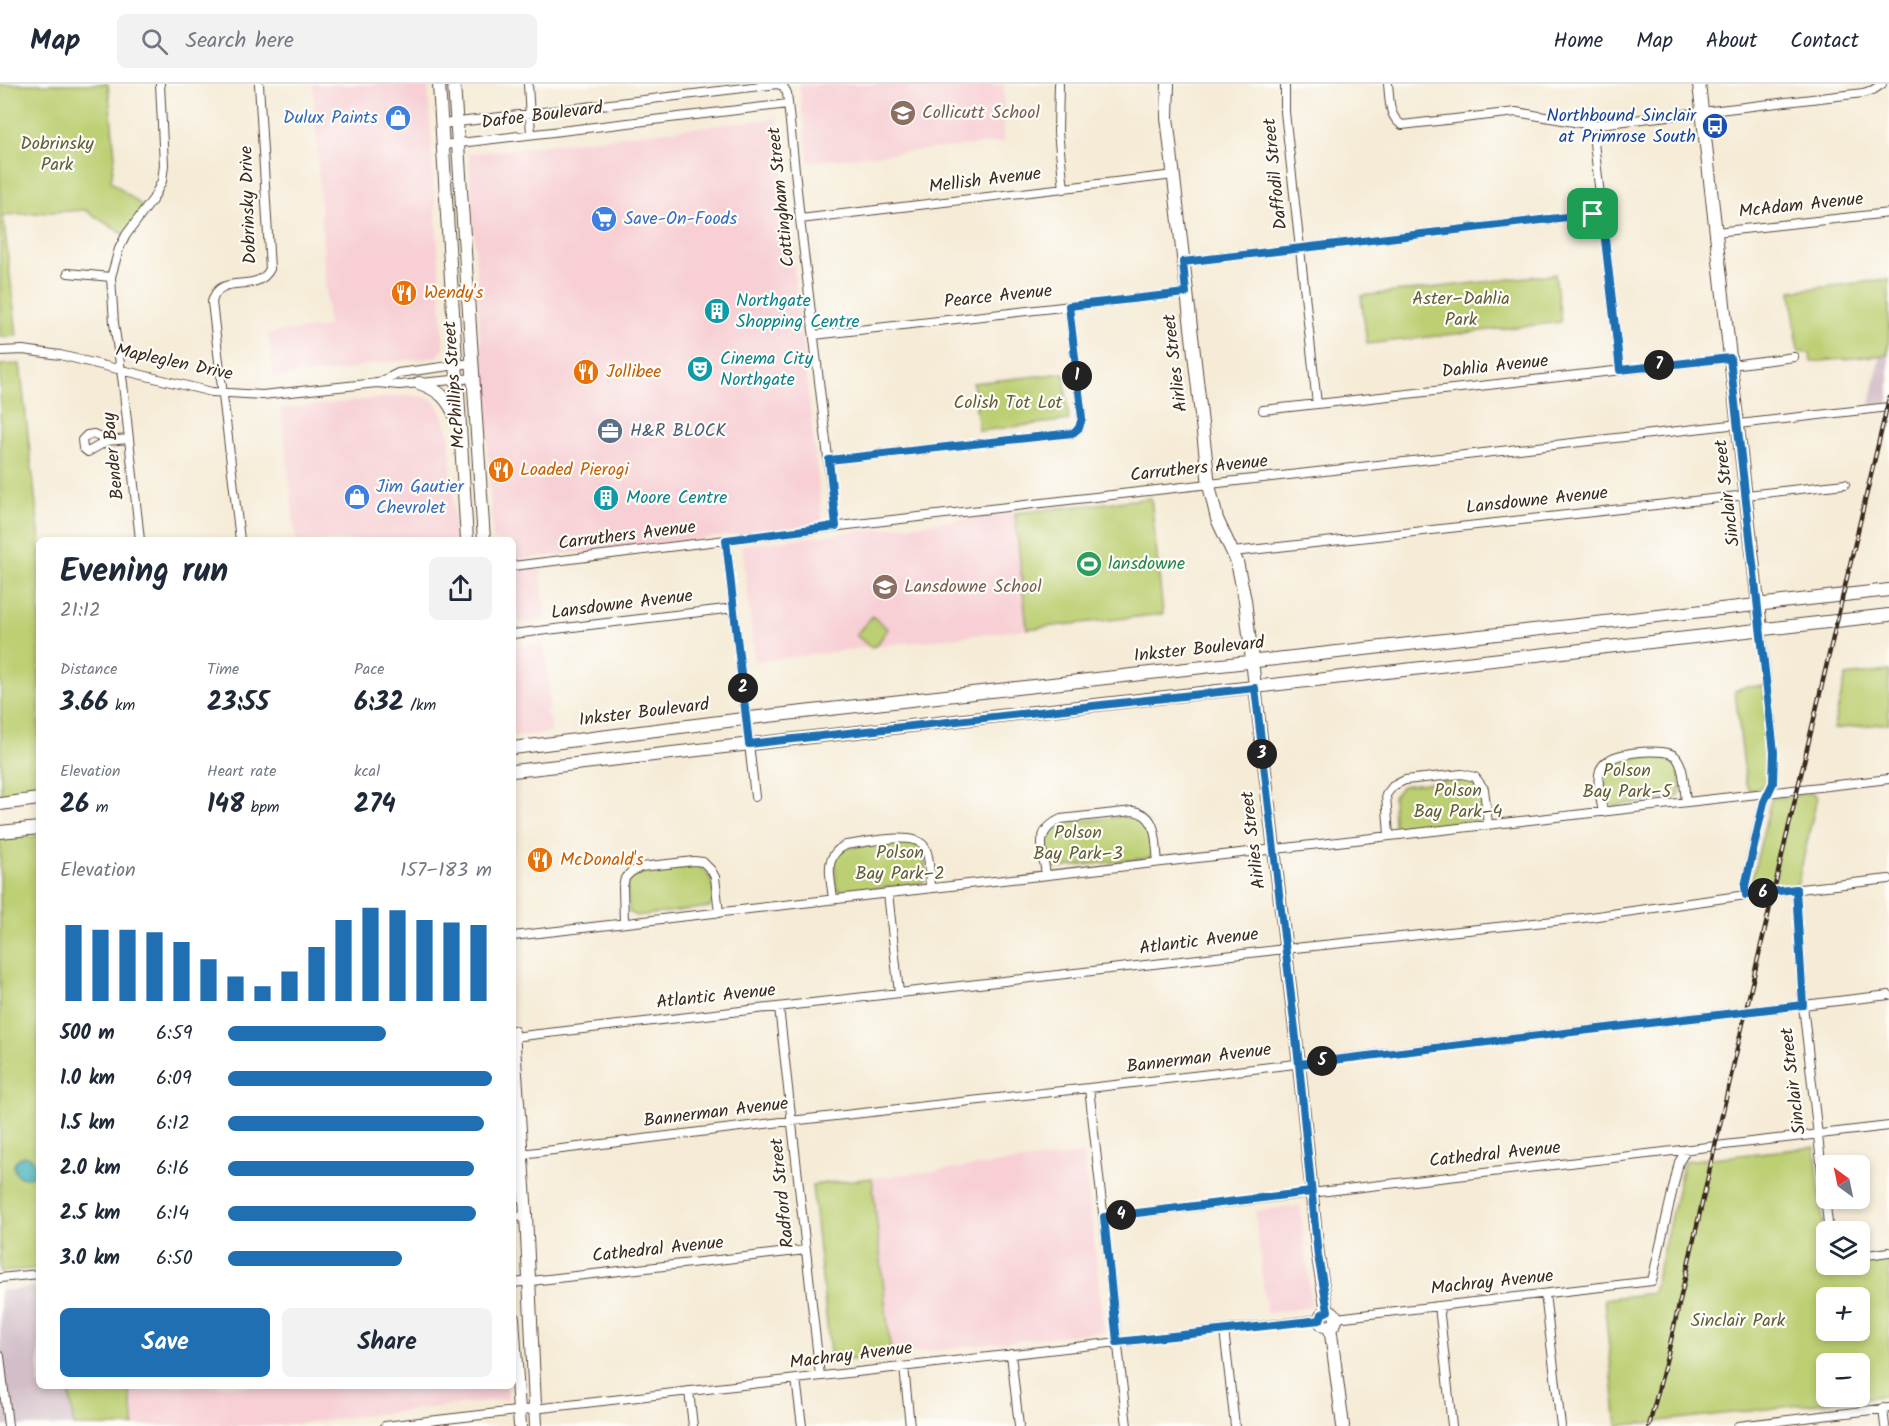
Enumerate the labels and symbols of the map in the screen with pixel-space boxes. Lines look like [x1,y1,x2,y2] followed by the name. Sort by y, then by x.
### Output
[480,94,605,138] street label: Dafoe Boulevard
[888,98,918,128] school or university icon: Collicutt School
[922,99,1040,128] place label: Collicutt School
[1546,102,1697,152] place label: Northbound Sinclair at Primrose South
[383,103,413,133] shop icon: Dulux Paints
[283,104,378,133] place label: Dulux Paints
[1700,111,1730,141] bus stop icon: Northbound Sinclair at Primrose South
[1256,116,1296,231] street label: Daffodil Street
[760,125,804,268] street label: Cottingham Street
[20,130,94,180] park label: Dobrinsky Park
[232,145,266,265] street label: Dobrinsky Drive
[927,160,1043,202] street label: Mellish Avenue
[1737,185,1865,227] street label: McAdam Avenue
[1567,188,1618,239] pin
[589,204,619,234] supermarket icon: Save-On-Foods
[624,205,738,234] place label: Save-On-Foods
[942,277,1054,317] street label: Pearce Avenue
[389,278,419,308] restaurant icon: Wendy's
[424,279,484,308] place label: Wendy's
[1412,285,1510,335] park label: Aster–Dahlia Park
[736,287,860,337] place label: Northgate Shopping Centre
[702,296,732,326] building icon: Northgate Shopping Centre
[1155,311,1196,414] street label: Airlies Street
[436,319,474,450] street label: McPhillips Street
[113,336,235,390] street label: Mapleglen Drive
[720,345,814,395] place label: Cinema City Northgate
[1440,347,1550,387] street label: Dahlia Avenue
[1644,350,1674,380] pin: 7
[685,354,715,384] theatre icon: Cinema City Northgate
[571,357,601,387] restaurant icon: Jollibee
[606,358,661,387] place label: Jollibee
[1062,361,1092,391] pin: 1
[953,389,1064,418] park label: Colish Tot Lot
[95,410,133,501] street label: Bender Bay
[595,416,625,446] office icon: H&R BLOCK
[630,417,727,446] place label: H&R BLOCK
[1707,437,1749,548] street label: Sinclair Street
[1129,447,1269,491] street label: Carruthers Avenue
[486,455,516,485] restaurant icon: Loaded Pierogi
[520,456,630,485] place label: Loaded Pierogi
[376,473,465,523] place label: Jim Gautier Chevrolet
[1465,479,1609,523] street label: Lansdowne Avenue
[342,482,372,512] shop icon: Jim Gautier Chevrolet
[591,483,621,513] building icon: Moore Centre
[626,484,727,513] place label: Moore Centre
[557,513,697,559] street label: Carruthers Avenue
[1074,549,1104,579] sports icon: lansdowne
[1108,550,1185,579] place label: lansdowne
[870,572,900,602] school or university icon: Lansdowne School
[904,573,1042,602] place label: Lansdowne School
[549,582,695,628] street label: Lansdowne Avenue
[1132,629,1267,671] street label: Inkster Boulevard
[728,673,758,703] pin: 2
[577,690,712,735] street label: Inkster Boulevard
[1247,739,1277,769] pin: 3
[1583,757,1673,807] park label: Polson Bay Park–5
[1413,777,1503,827] park label: Polson Bay Park–4
[1233,788,1274,891] street label: Airlies Street
[1033,819,1123,869] park label: Polson Bay Park–3
[855,839,945,889] park label: Polson Bay Park–2
[525,845,555,875] restaurant icon: McDonald's
[560,846,644,875] place label: McDonald's
[1748,878,1778,908] pin: 6
[1138,920,1260,964] street label: Atlantic Avenue
[655,976,777,1018] street label: Atlantic Avenue
[1773,1025,1815,1136] street label: Sinclair Street
[1125,1036,1273,1082] street label: Bannerman Avenue
[1307,1046,1337,1076] pin: 5
[642,1090,790,1136] street label: Bannerman Avenue
[1428,1134,1562,1176] street label: Cathedral Avenue
[763,1135,803,1250] street label: Radford Street
[1816,1155,1870,1209] north arrow
[1106,1200,1136,1230] pin: 4
[591,1229,725,1271] street label: Cathedral Avenue
[1429,1262,1555,1304] street label: Machray Avenue
[1691,1307,1786,1336] park label: Sinclair Park
[788,1334,914,1378] street label: Machray Avenue

